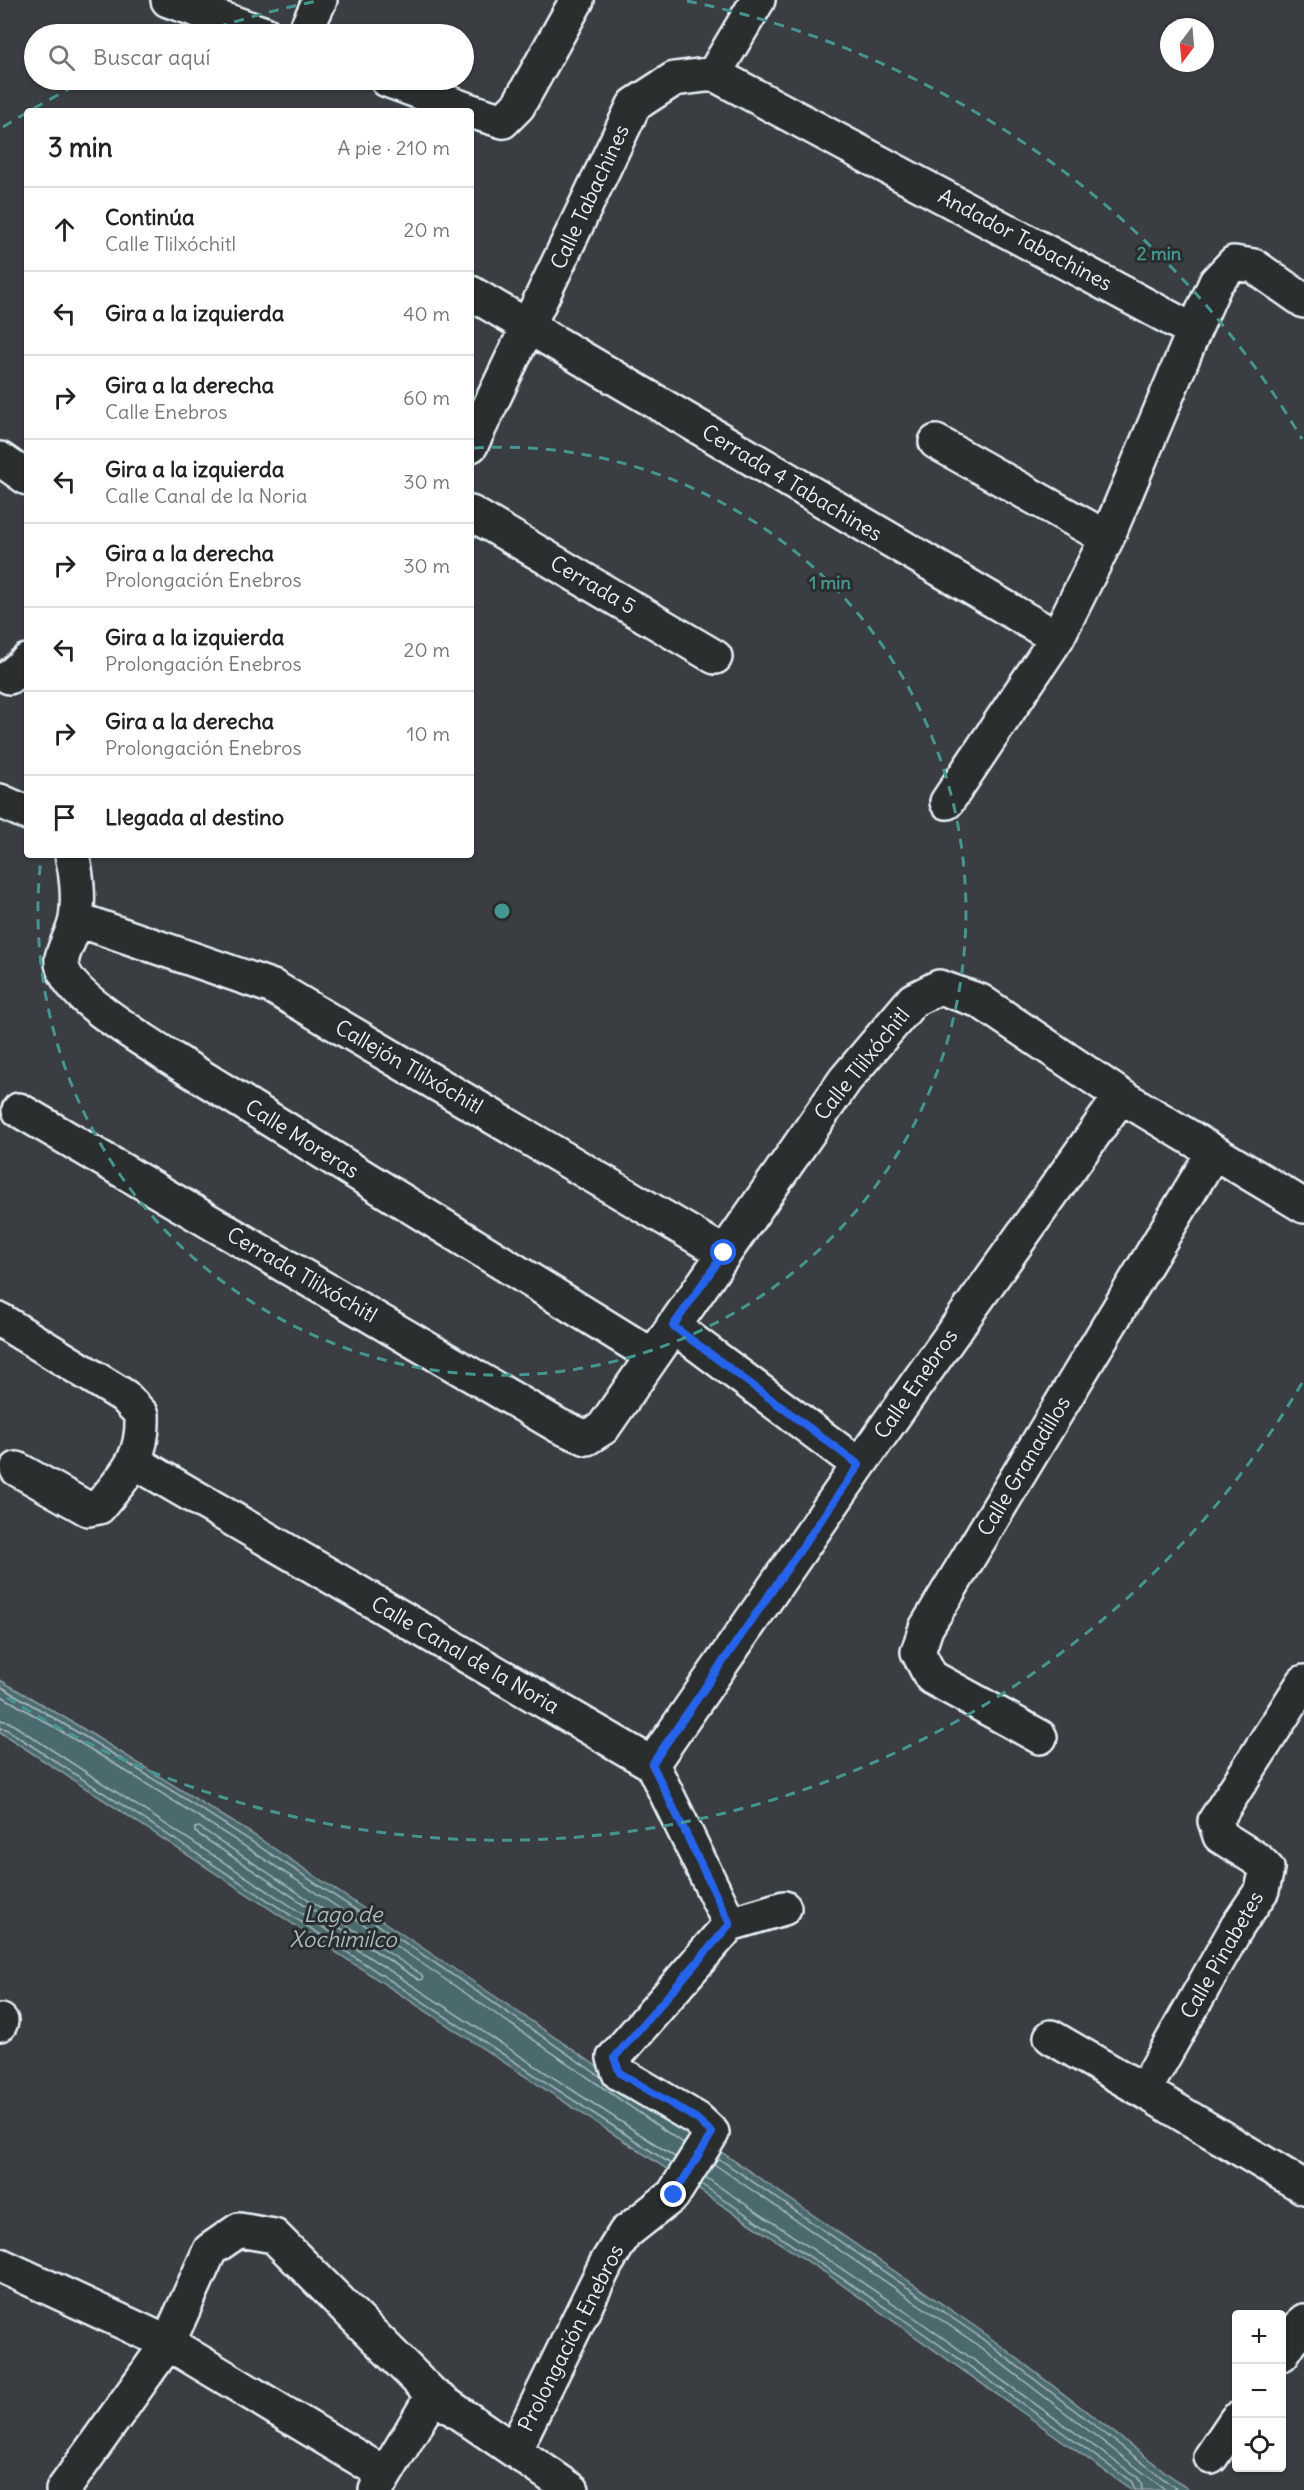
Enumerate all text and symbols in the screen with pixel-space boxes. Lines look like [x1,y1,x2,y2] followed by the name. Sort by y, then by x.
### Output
[1160,18,1214,72] north arrow
[24,24,474,90] search box
[45,41,78,74] icon: search
[93,43,210,71] text: Buscar aquí
[544,120,635,274] street label: Calle Tabachines
[48,131,113,164] text: 3 min
[337,135,450,160] text: A pie · 210 m
[934,182,1117,297] street label: Andador Tabachines
[105,203,194,231] text: Continúa
[48,213,81,246] icon: ahead
[404,217,450,242] text: 20 m
[105,231,236,256] text: Calle Tlilxóchitl
[1137,242,1182,265] text: 2 min
[48,297,81,330] icon: left
[105,299,284,327] text: Gira a la izquierda
[403,301,450,326] text: 40 m
[105,371,274,399] text: Gira a la derecha
[48,381,81,414] icon: right
[403,385,450,410] text: 60 m
[105,399,227,424] text: Calle Enebros
[697,418,887,547] street label: Cerrada 4 Tabachines
[105,455,284,483] text: Gira a la izquierda
[48,465,81,498] icon: left
[403,469,450,494] text: 30 m
[105,483,307,508] text: Calle Canal de la Noria
[105,539,274,567] text: Gira a la derecha
[48,549,81,582] icon: right
[545,549,641,620] street label: Cerrada 5
[403,553,450,578] text: 30 m
[105,567,302,592] text: Prolongación Enebros
[809,571,851,594] text: 1 min
[105,623,284,651] text: Gira a la izquierda
[48,633,81,666] icon: left
[404,637,450,662] text: 20 m
[105,651,302,676] text: Prolongación Enebros
[105,707,274,735] text: Gira a la derecha
[48,717,81,750] icon: right
[407,721,450,746] text: 10 m
[105,735,302,760] text: Prolongación Enebros
[48,801,81,834] icon: arrive
[105,803,284,831] text: Llegada al destino
[492,901,512,921] centre of rings
[808,1002,915,1126] street label: Calle Tlilxóchitl
[331,1013,488,1120] street label: Callejón Tlilxóchitl
[240,1093,364,1184] street label: Calle Moreras
[222,1221,382,1328] street label: Cerrada Tlilxóchitl
[710,1239,736,1265] route start
[868,1323,963,1444] street label: Calle Enebros
[971,1391,1076,1541] street label: Calle Granadillos
[366,1590,564,1719] street label: Calle Canal de la Noria
[1174,1886,1269,2024] street label: Calle Pinabetes
[289,1900,398,1953] water label: Lago de Xochimilco
[660,2181,686,2207] route end
[512,2240,629,2436] street label: Prolongación Enebros
[1232,2310,1286,2472] map controls
[1232,2310,1286,2364] button: +
[1232,2364,1286,2418] button: −
[1232,2418,1286,2472] button: locate

